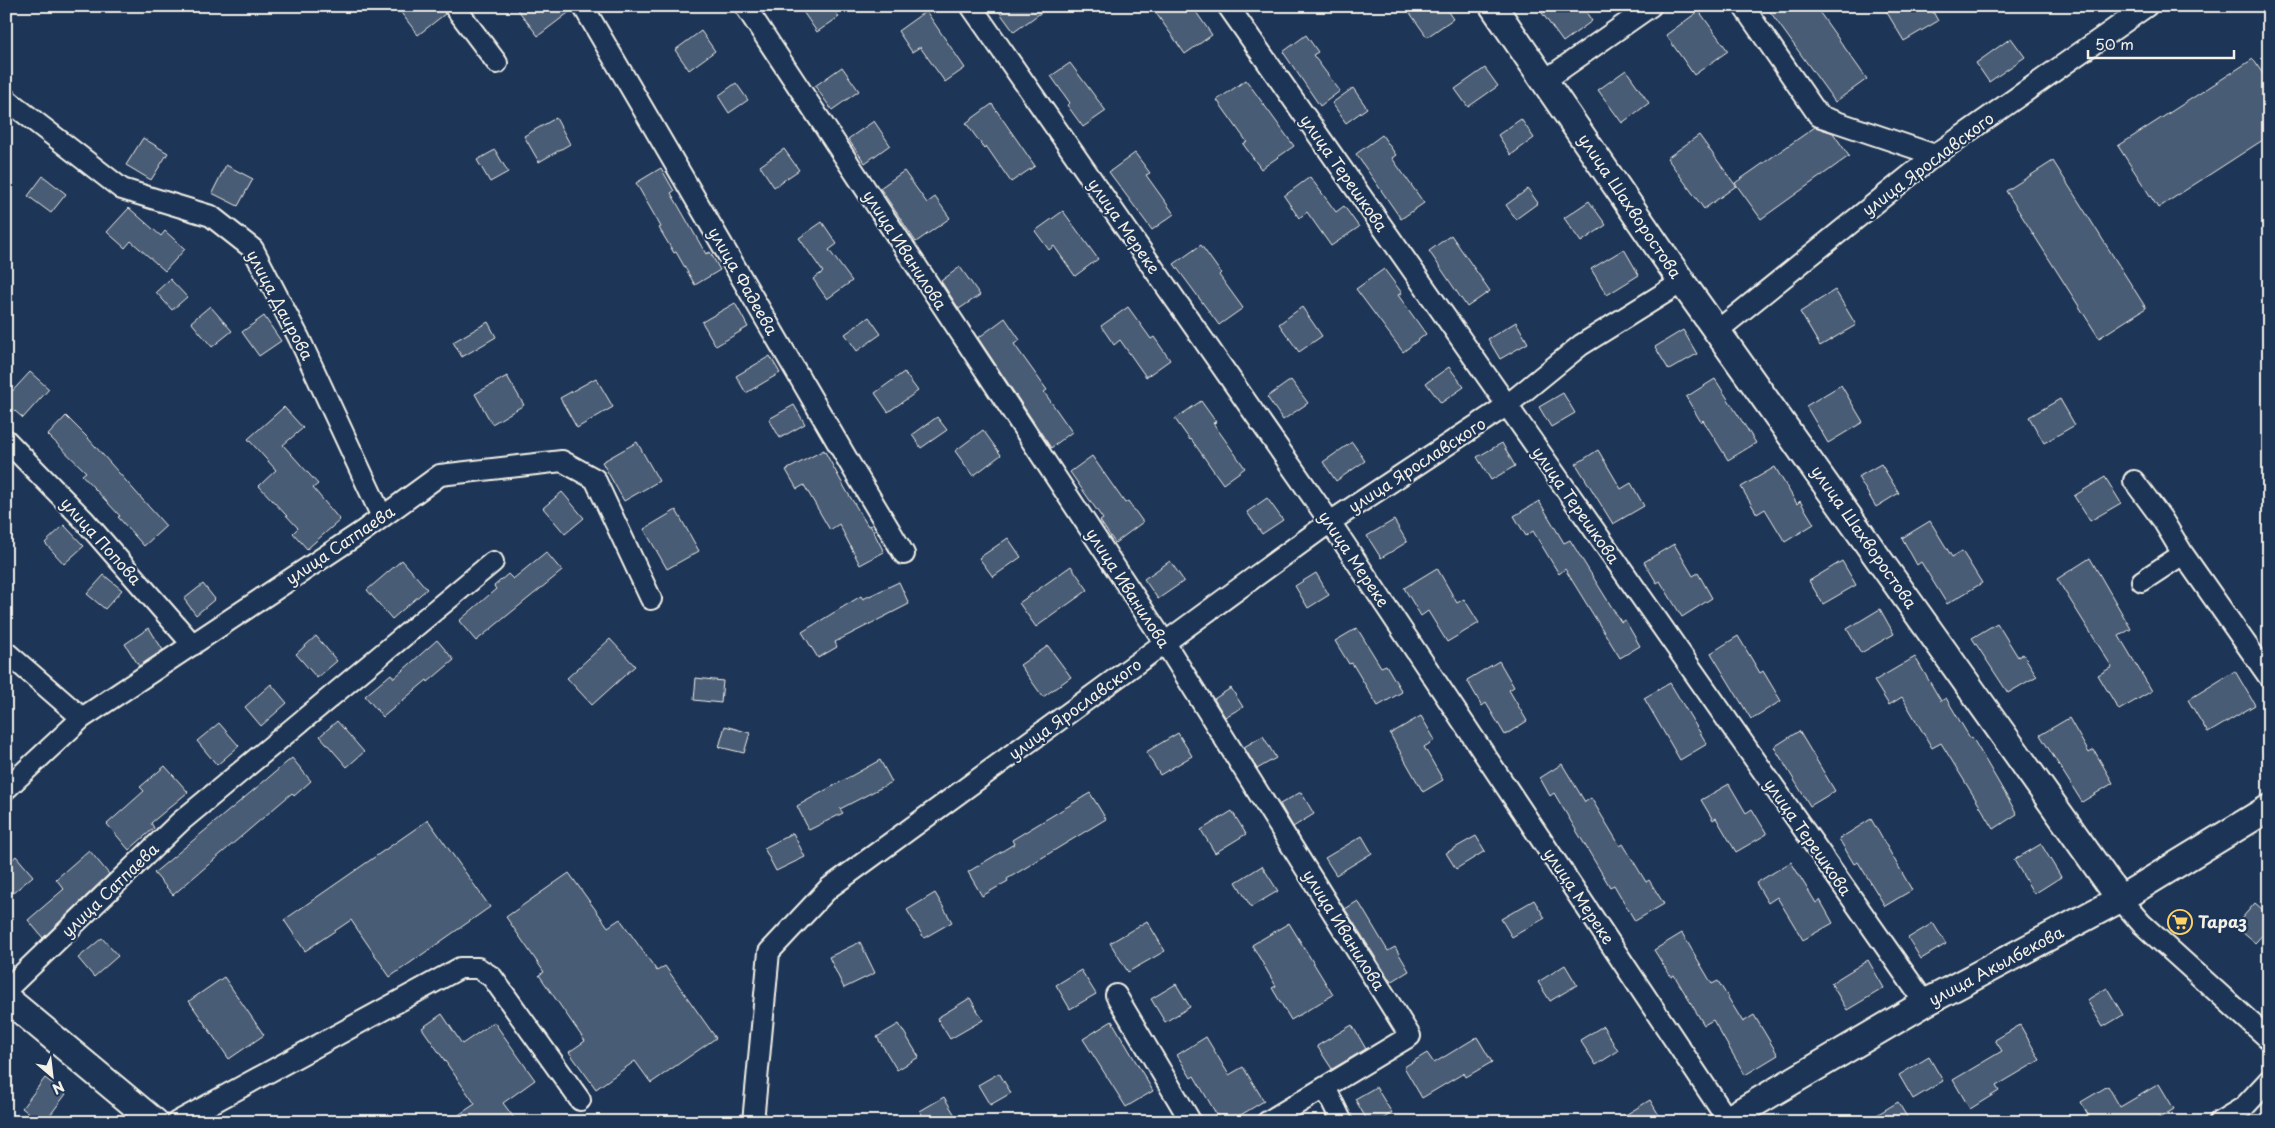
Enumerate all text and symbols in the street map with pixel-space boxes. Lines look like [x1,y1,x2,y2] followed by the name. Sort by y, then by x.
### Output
[2088,28,2234,60] scale bar
[2095,32,2134,55] text: 50 m
[1856,106,1998,221] street label: улица Ярославского
[1295,109,1394,236] street label: улица Терешкова
[1573,128,1688,283] street label: улица Шахворостова
[1083,173,1167,278] street label: улица Мереке
[858,185,954,314] street label: улица Иванилова
[703,222,785,339] street label: улица Фадеева
[242,245,320,364] street label: улица Даирова
[1343,411,1490,518] street label: улица Ярославского
[1527,441,1626,568] street label: улица Терешкова
[1806,460,1923,613] street label: улица Шахворостова
[56,491,148,590] street label: улица Попова
[280,499,399,590] street label: улица Сатпаева
[1314,505,1396,612] street label: улица Мереке
[1081,523,1177,652] street label: улица Иванилова
[1003,652,1146,765] street label: улица Ярославского
[1759,773,1858,900] street label: улица Терешкова
[55,837,163,942] street label: улица Сатпаева
[1539,842,1621,949] street label: улица Мереке
[1298,864,1392,995] street label: улица Иванилова
[2167,909,2193,935] supermarket icon: Тараз
[2198,909,2247,933] place label: Тараз
[1924,919,2067,1011] street label: улица Акылбекова
[28,1050,78,1100] north arrow
[49,1076,68,1100] text: N

